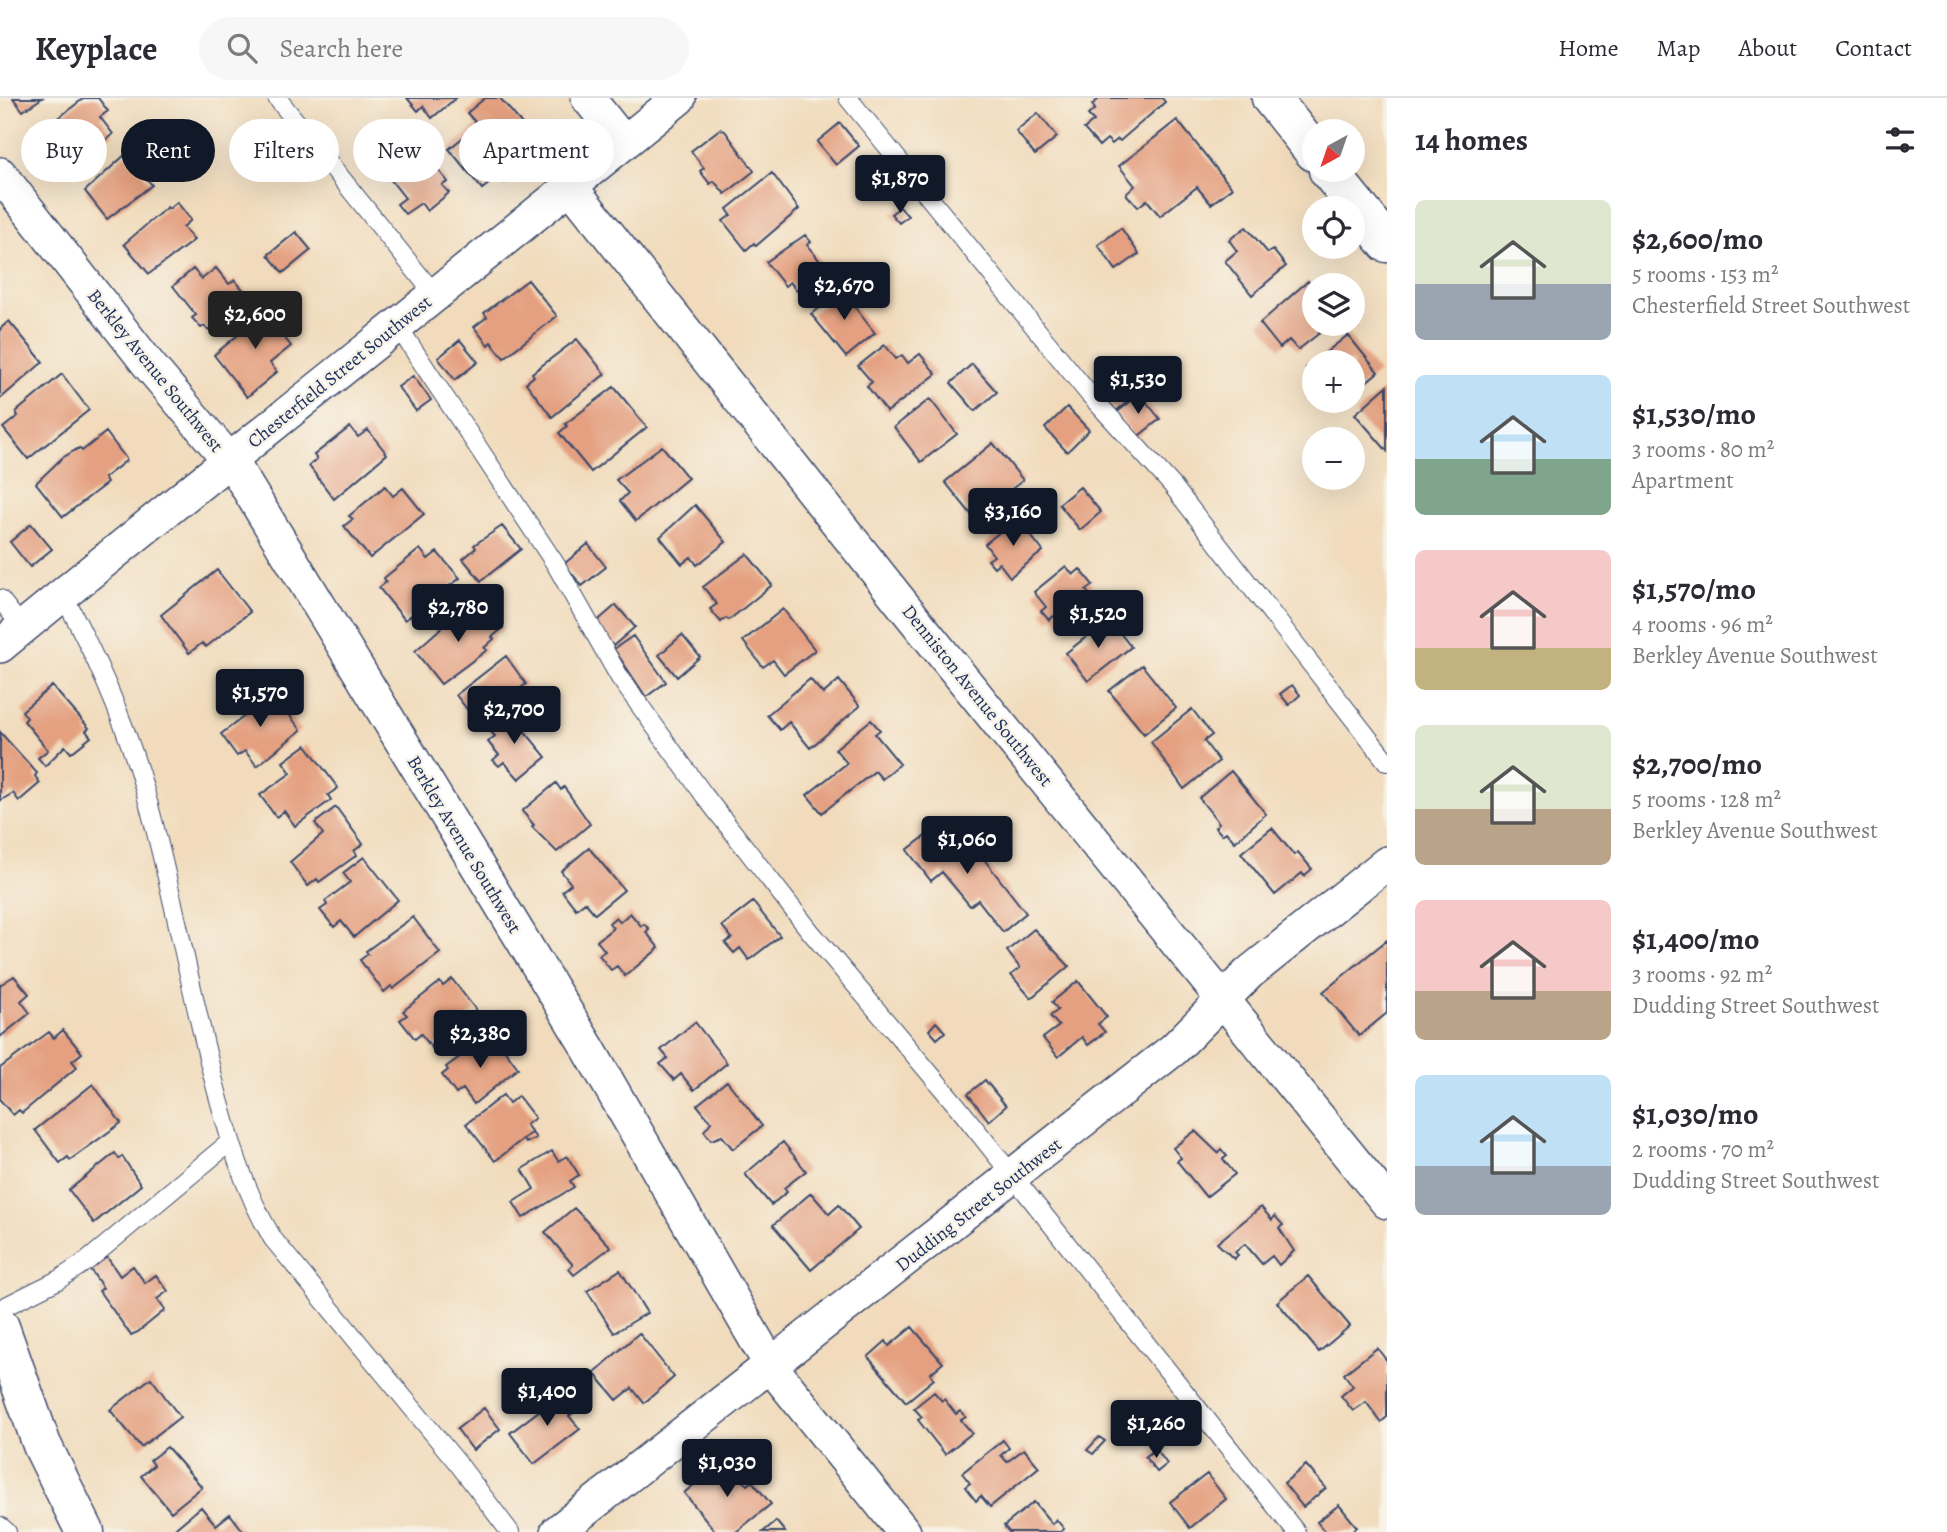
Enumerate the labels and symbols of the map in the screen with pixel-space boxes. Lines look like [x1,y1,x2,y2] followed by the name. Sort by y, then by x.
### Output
[1302,119,1365,182] north arrow
[843,156,957,215] pin: $1,870
[787,262,901,322] pin: $2,670
[81,284,229,458] street label: Berkley Avenue Southwest
[242,289,437,454] street label: Chesterfield Street Southwest
[198,292,312,351] pin: $2,600
[1081,356,1195,416] pin: $1,530
[956,489,1070,548] pin: $3,160
[401,584,515,644] pin: $2,780
[1041,590,1155,650] pin: $1,520
[896,599,1059,792] street label: Denniston Avenue Southwest
[203,670,317,729] pin: $1,570
[457,686,571,746] pin: $2,700
[401,751,528,938] street label: Berkley Avenue Southwest
[910,816,1024,876] pin: $1,060
[423,1010,537,1070] pin: $2,380
[890,1132,1067,1278] street label: Dudding Street Southwest
[490,1368,604,1428] pin: $1,400
[1099,1400,1213,1460] pin: $1,260
[670,1440,784,1499] pin: $1,030

